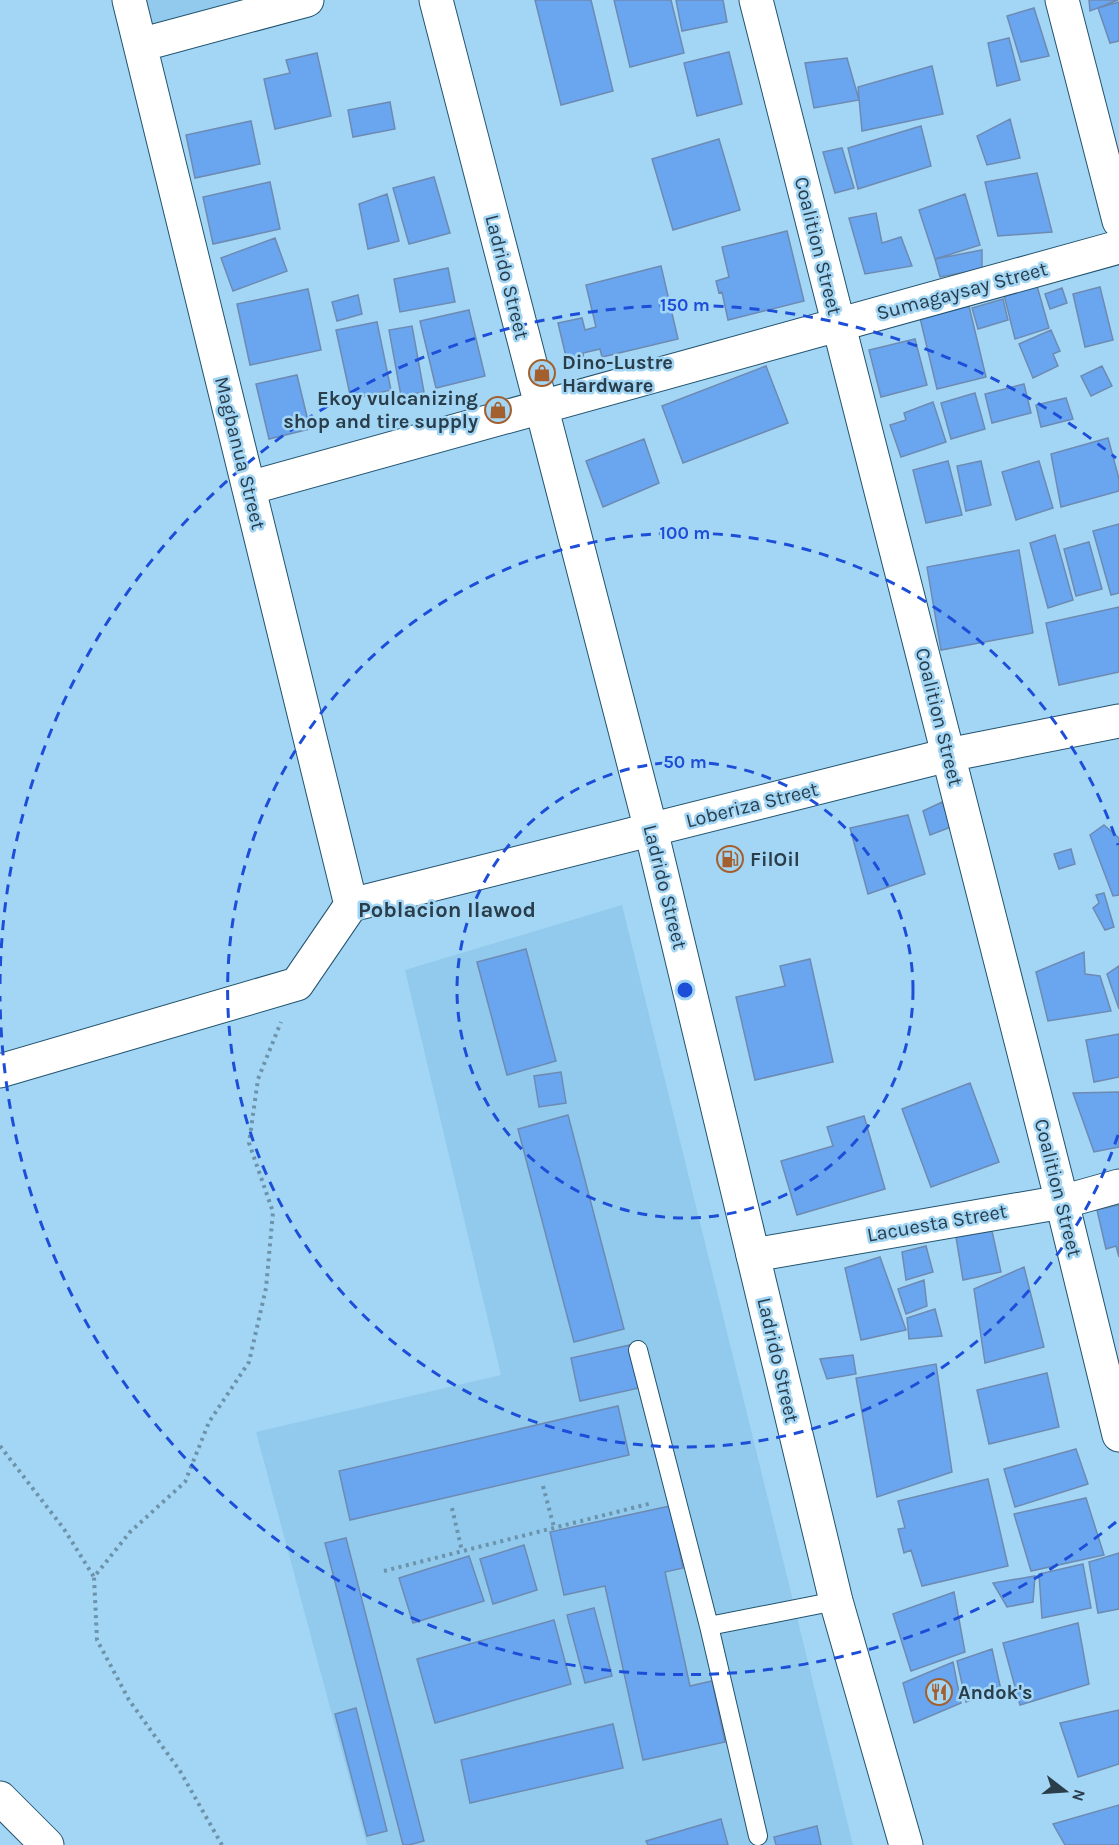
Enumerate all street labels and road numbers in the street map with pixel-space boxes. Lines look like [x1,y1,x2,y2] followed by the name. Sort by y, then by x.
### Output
[790,174,846,318] street label: Coalition Street
[480,212,534,342] street label: Ladrido Street
[874,257,1050,325] street label: Sumagaysay Street
[210,374,270,532] street label: Magbanua Street
[911,645,967,789] street label: Coalition Street
[683,777,821,833] street label: Loberiza Street
[638,822,692,952] street label: Ladrido Street
[1030,1116,1086,1260] street label: Coalition Street
[865,1199,1009,1247] street label: Lacuesta Street
[752,1295,804,1425] street label: Ladrido Street

